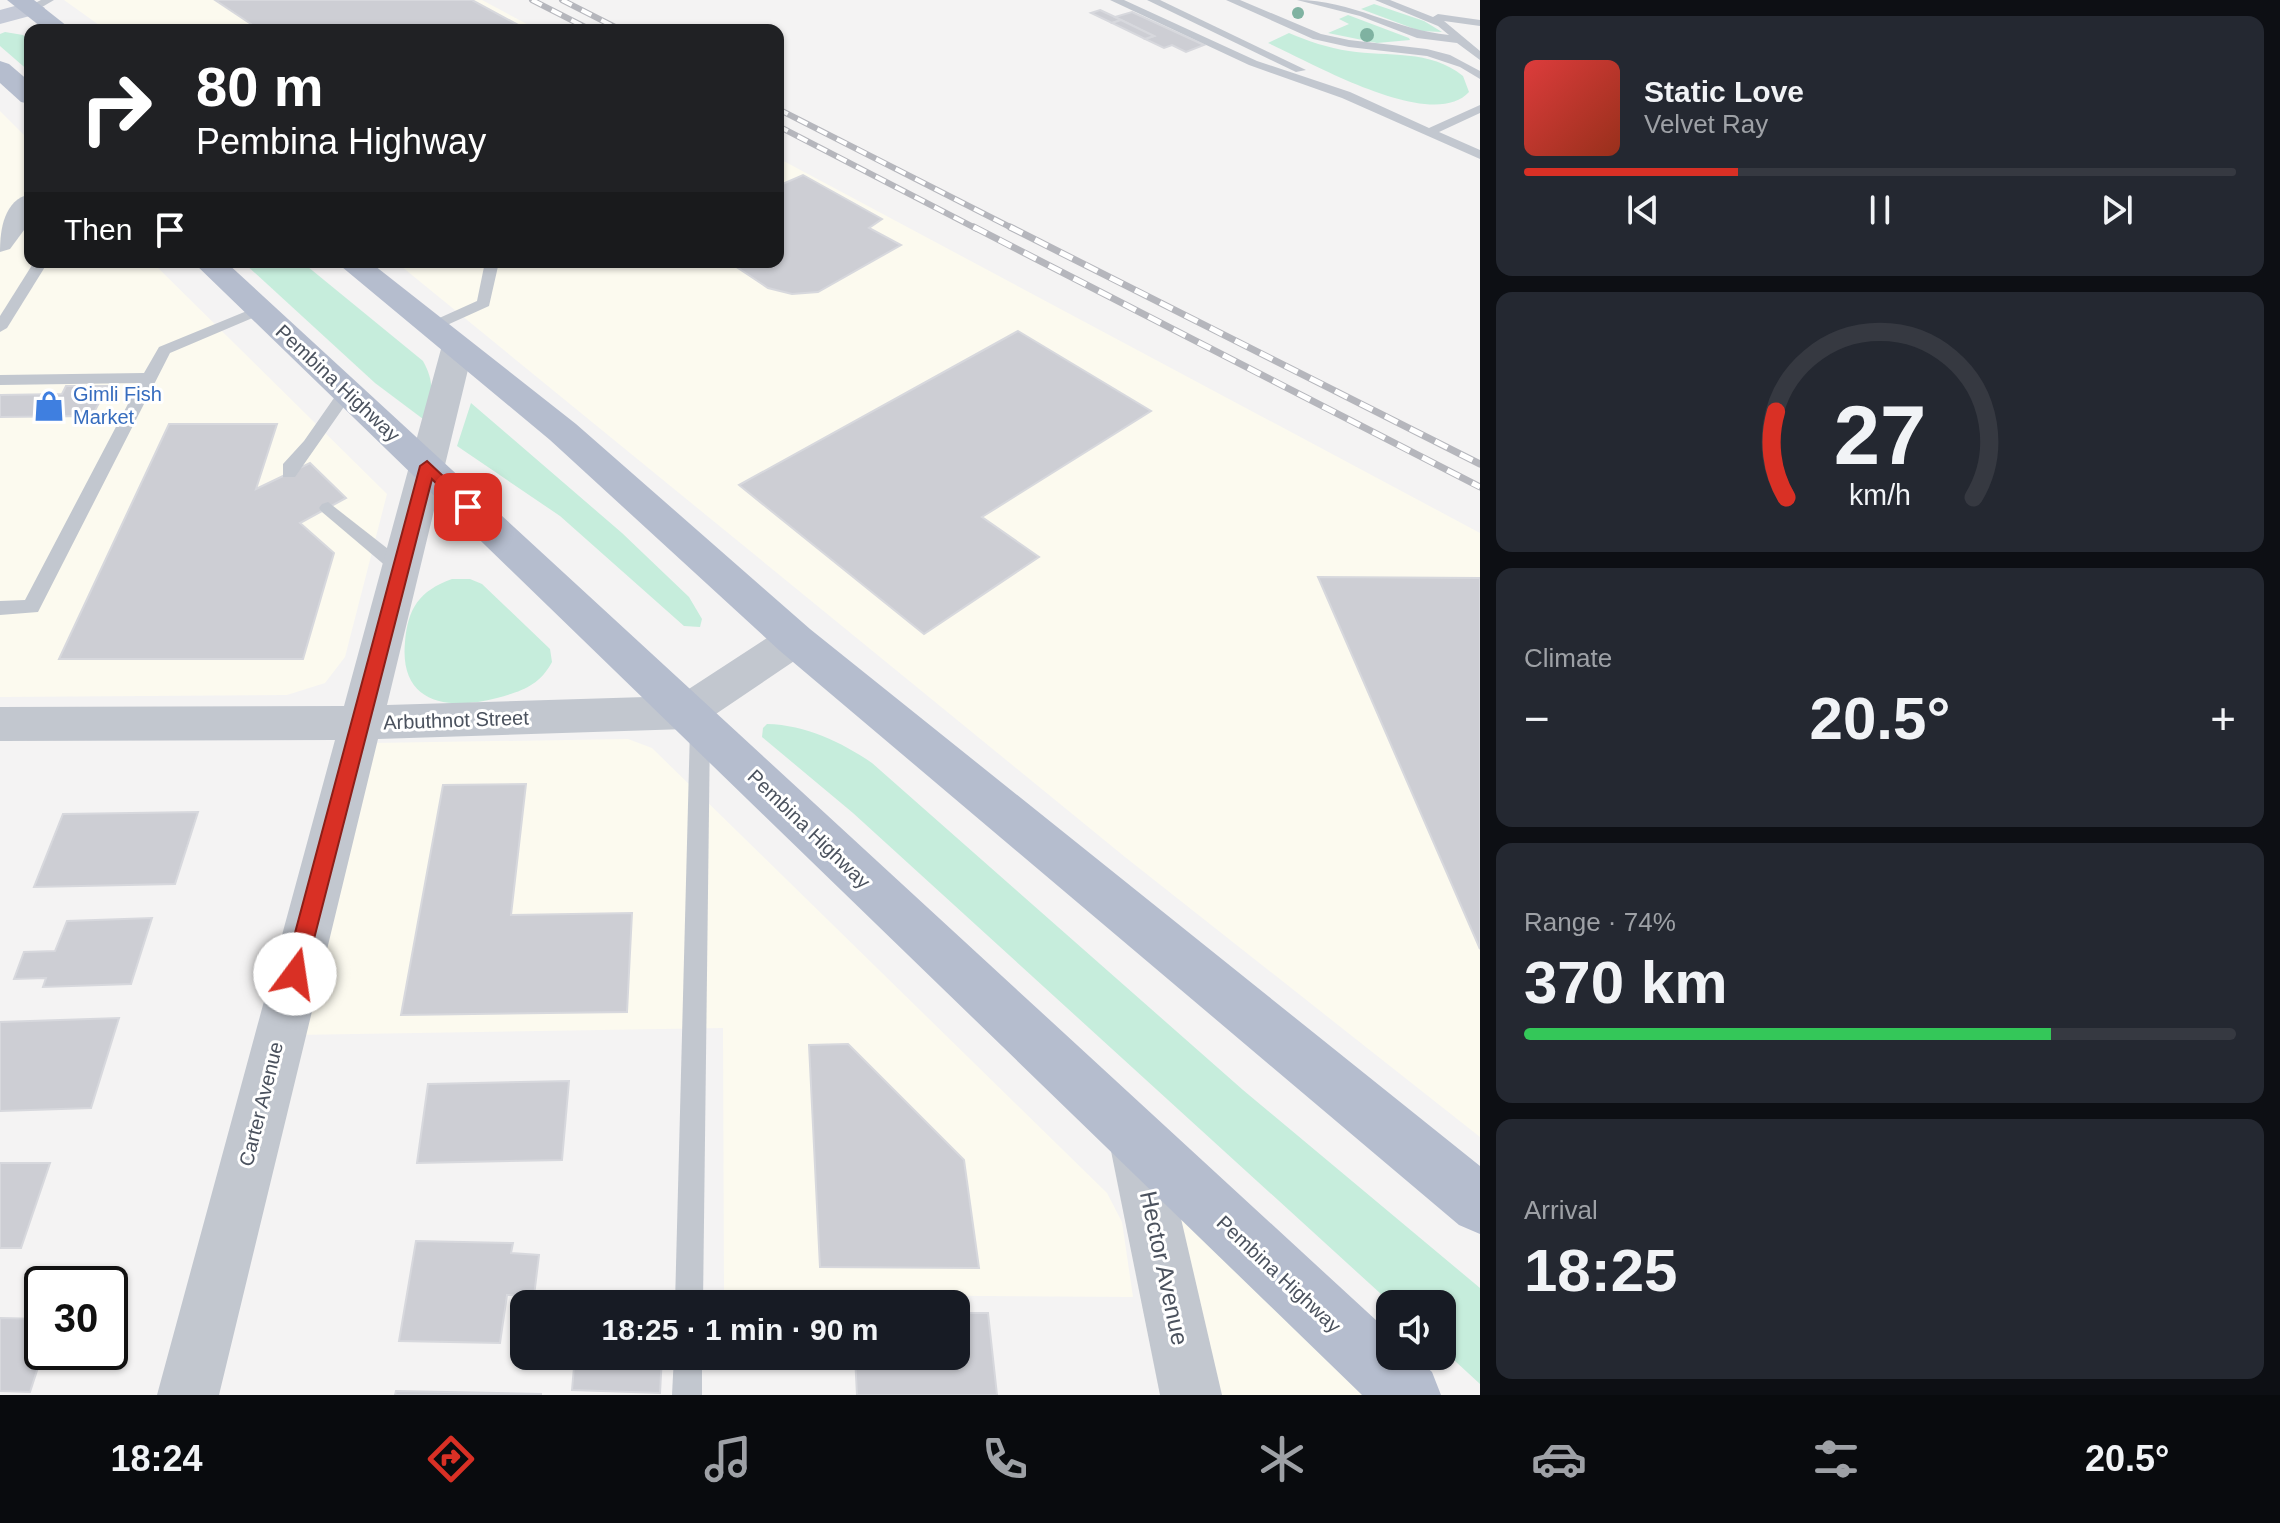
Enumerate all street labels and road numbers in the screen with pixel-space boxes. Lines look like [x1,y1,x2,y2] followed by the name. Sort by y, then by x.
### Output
[272,320,404,446] street label: Pembina Highway
[383,706,530,734] street label: Arbuthnot Street
[743,765,875,893] street label: Pembina Highway
[235,1039,287,1169] street label: Carter Avenue
[1135,1188,1194,1347] street label: Hector Avenue
[1213,1211,1345,1337] street label: Pembina Highway

